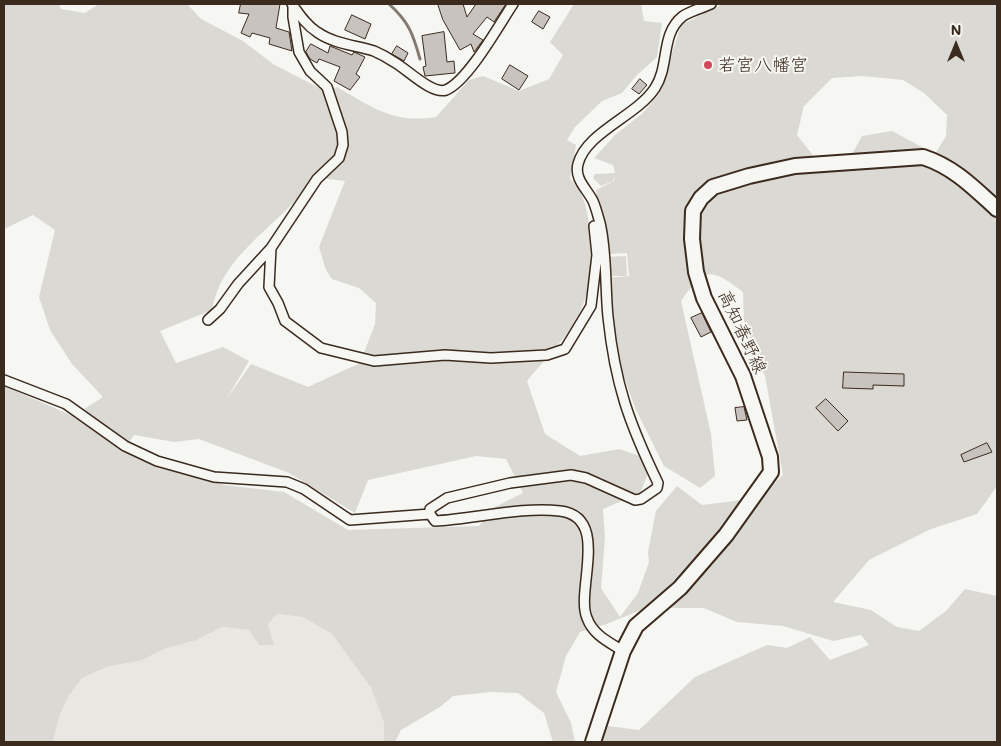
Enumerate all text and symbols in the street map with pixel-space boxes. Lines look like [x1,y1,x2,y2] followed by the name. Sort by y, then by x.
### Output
[931,20,981,70] north arrow
[951,20,961,39] text: N
[718,54,808,76] place label: 若宮八幡宮
[702,59,714,71] marker: 若宮八幡宮
[713,287,771,377] street label: 高知春野線

